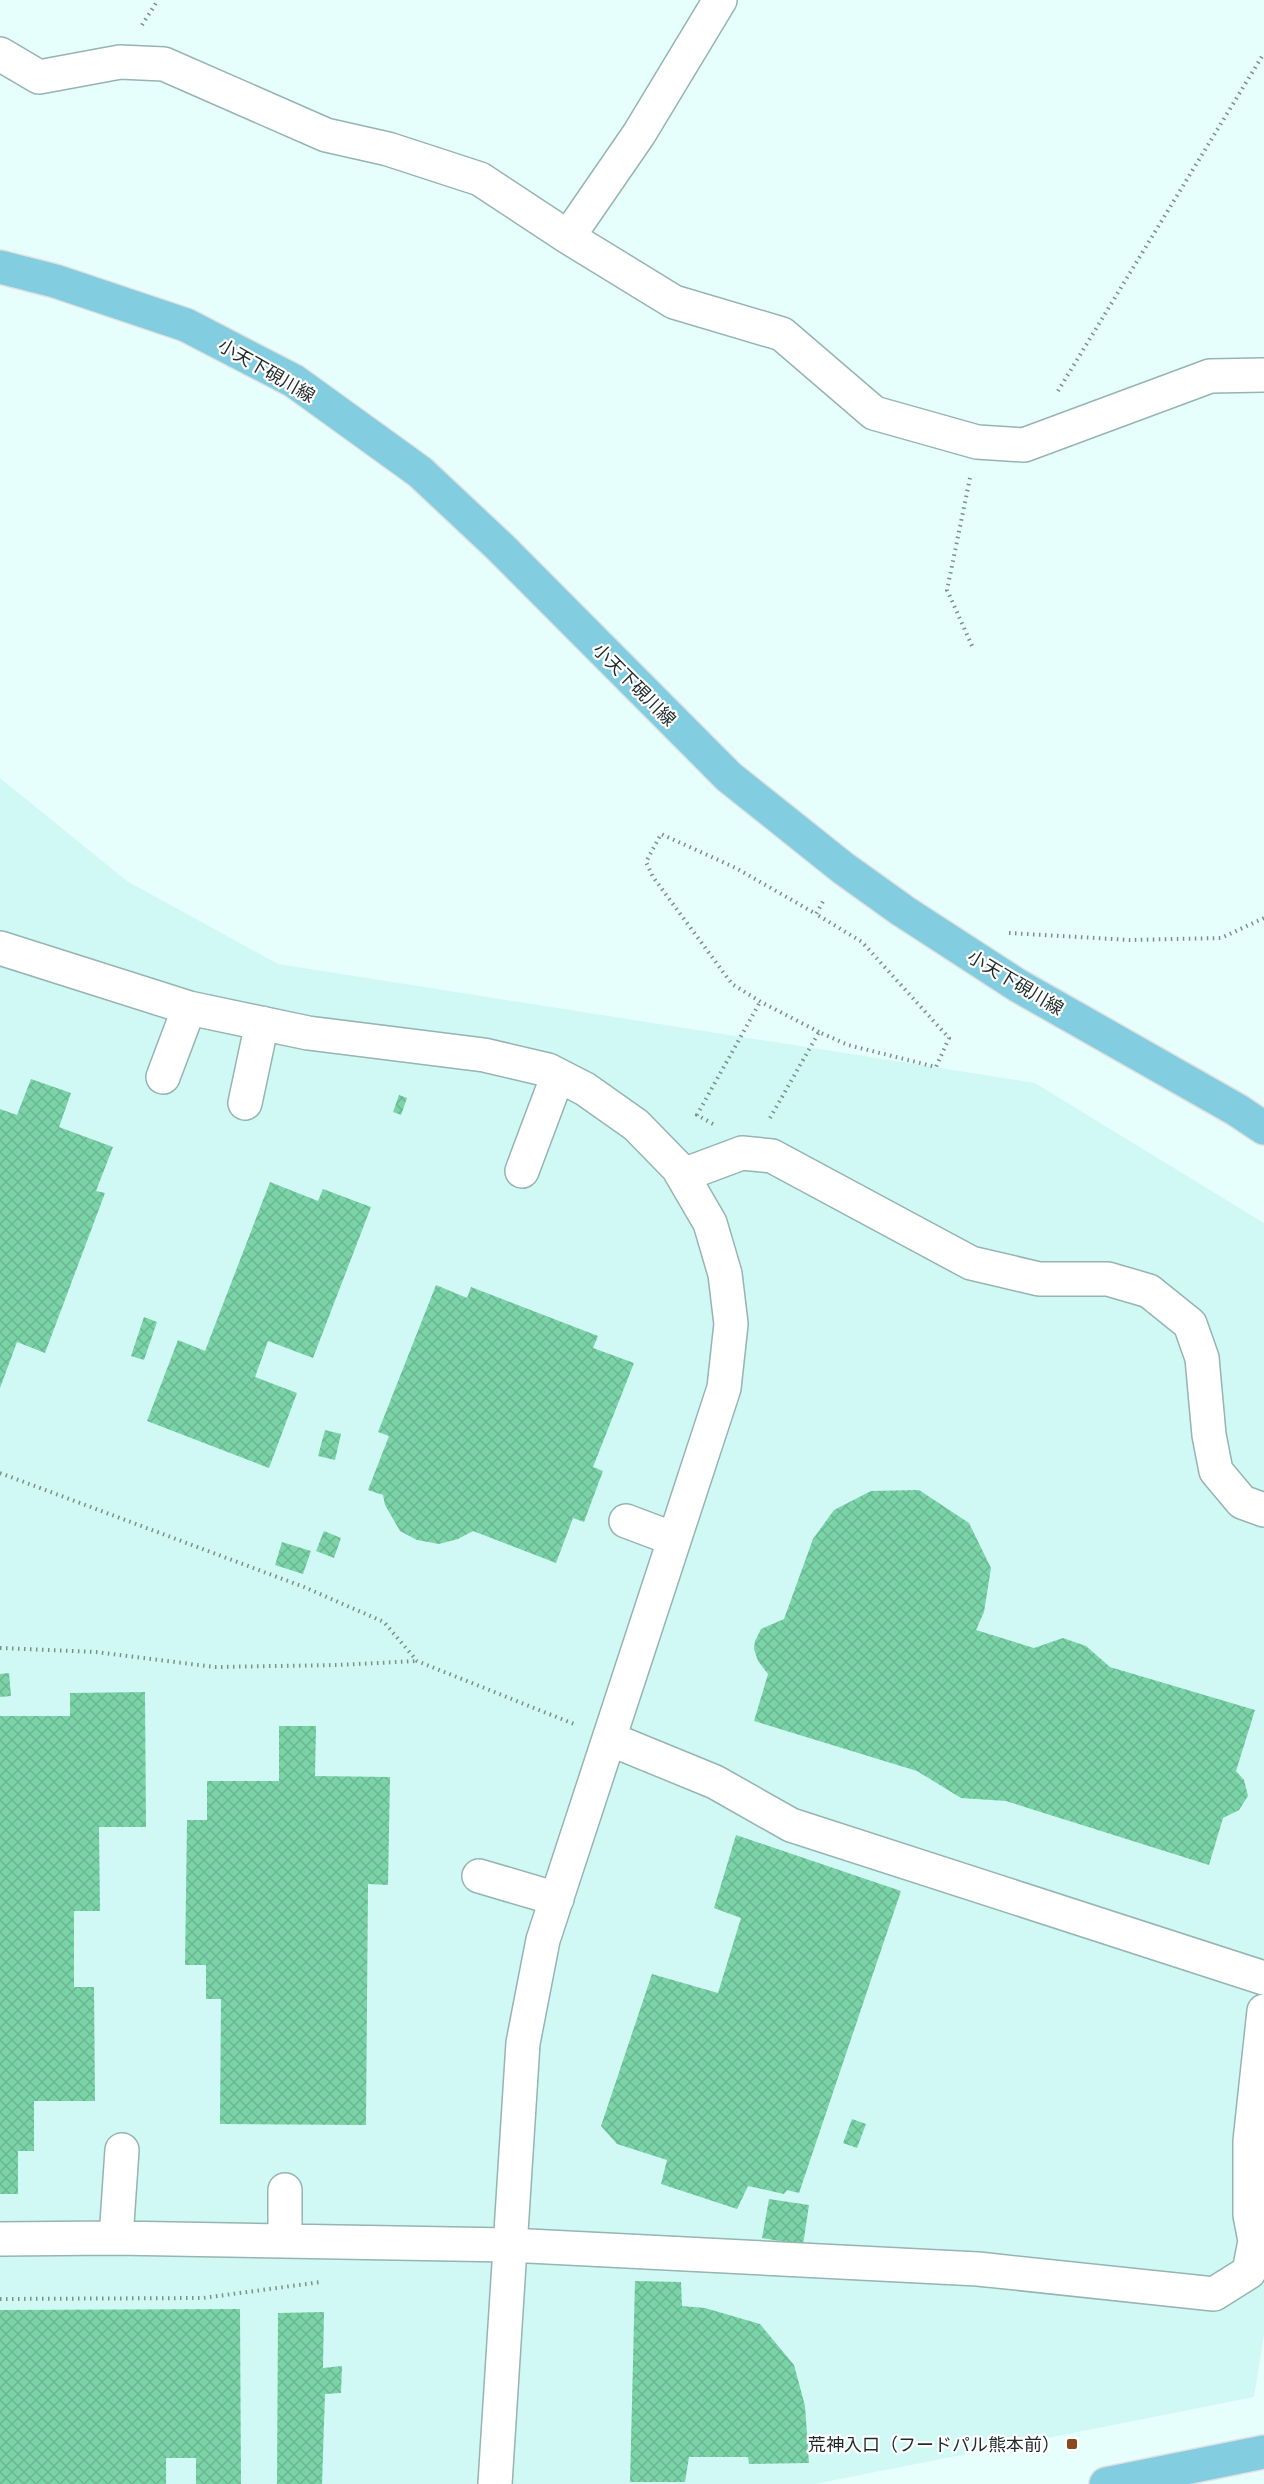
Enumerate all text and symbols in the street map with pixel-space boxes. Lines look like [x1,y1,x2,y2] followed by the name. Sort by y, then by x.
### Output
[214,333,320,407] street label: 小天下硯川線
[588,637,682,731] street label: 小天下硯川線
[964,944,1068,1020] street label: 小天下硯川線
[808,2432,1060,2456] place label: 荒神入口（フードパル熊本前）
[1065,2437,1079,2451] marker: 荒神入口（フードパル熊本前）

